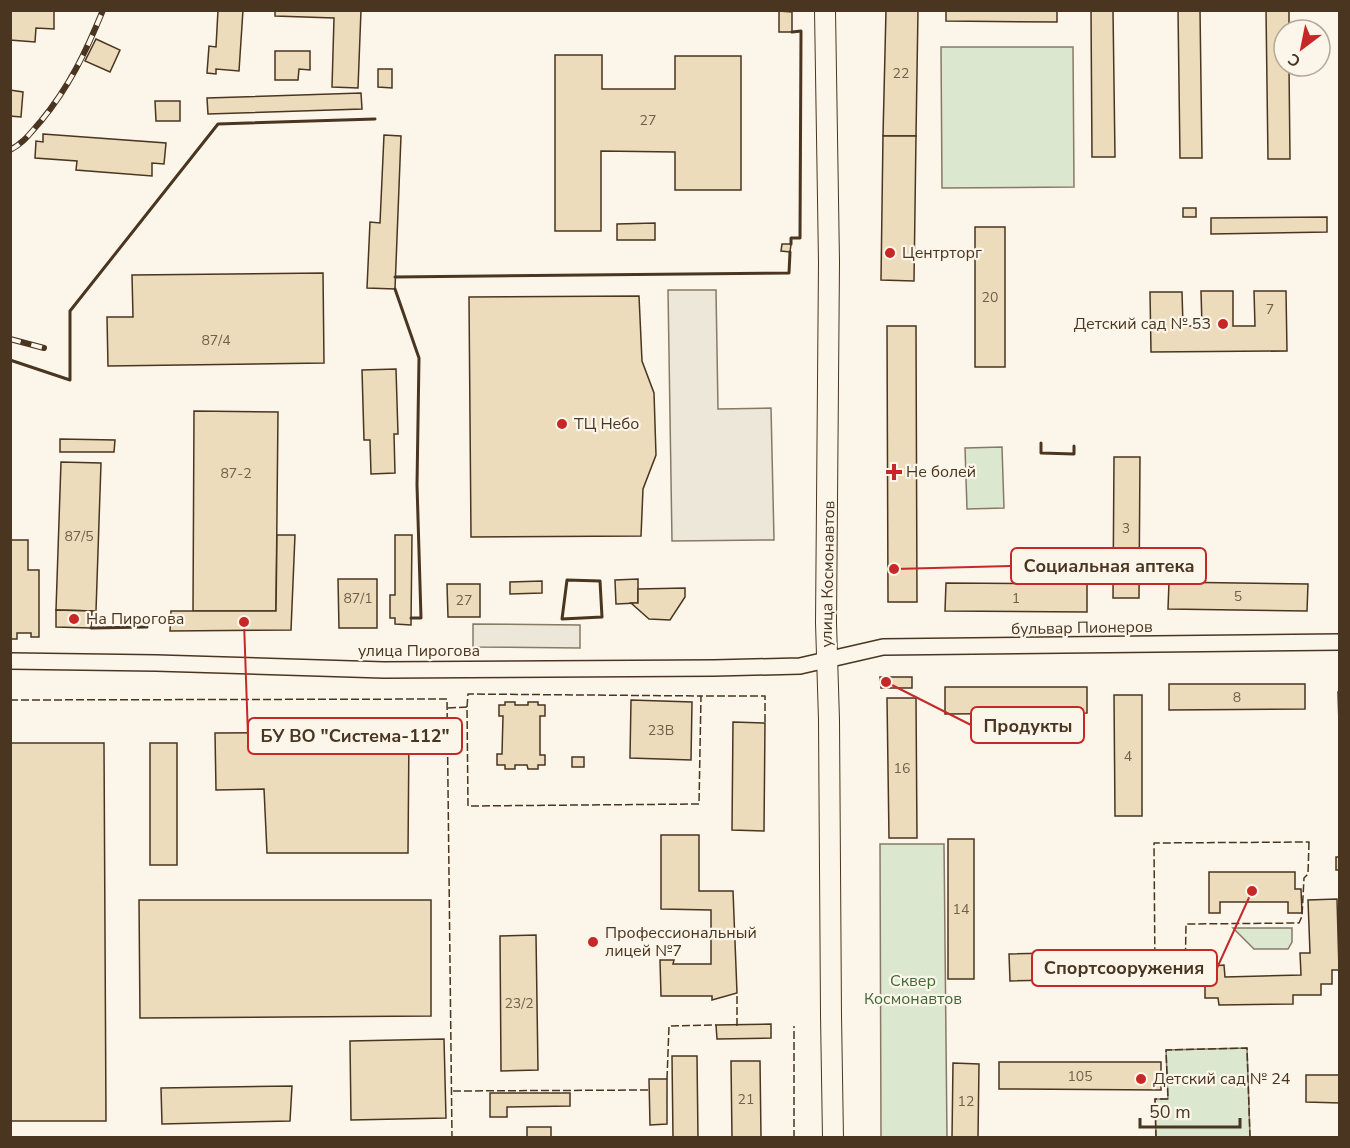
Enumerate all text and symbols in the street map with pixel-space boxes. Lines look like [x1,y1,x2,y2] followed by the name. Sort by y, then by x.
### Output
[1272,18,1332,78] north arrow
[1284,48,1305,72] text: С
[893,64,909,83] house number: 22
[640,111,656,130] house number: 27
[902,242,982,264] place label: Центрторг
[883,246,897,260] marker: Центрторг
[982,288,998,307] house number: 20
[1266,300,1274,319] house number: 7
[1074,313,1211,335] place label: Детский сад № 53
[1216,317,1230,331] marker: Детский сад № 53
[201,331,231,350] house number: 87/4
[574,413,639,435] place label: ТЦ Небо
[555,417,569,431] marker: ТЦ Небо
[906,461,976,483] place label: Не болей
[220,464,252,483] house number: 87-2
[887,465,901,479] marker: Не болей
[816,500,840,648] street label: улица Космонавтов
[1122,519,1130,538] house number: 3
[64,527,94,546] house number: 87/5
[1011,548,1206,584] callout: Социальная аптека
[1023,554,1195,578] text: Социальная аптека
[1234,587,1242,606] house number: 5
[343,589,373,608] house number: 87/1
[1012,589,1020,608] house number: 1
[456,591,472,610] house number: 27
[86,608,184,630] place label: На Пирогова
[67,612,81,626] marker: На Пирогова
[1011,616,1153,640] street label: бульвар Пионеров
[358,640,480,662] street label: улица Пирогова
[1233,688,1241,707] house number: 8
[971,707,1084,743] callout: Продукты
[984,714,1072,738] text: Продукты
[248,718,462,754] callout: БУ ВО "Система-112"
[648,721,674,740] house number: 23В
[260,724,450,748] text: БУ ВО "Система-112"
[1124,747,1132,766] house number: 4
[894,759,910,778] house number: 16
[953,900,969,919] house number: 14
[605,922,757,962] place label: Профессиональный лицей №7
[586,935,600,949] marker: Профессиональный лицей №7
[1032,950,1217,986] callout: Спортсооружения
[1044,956,1204,980] text: Спортсооружения
[864,970,962,1010] park label: Сквер Космонавтов
[504,994,534,1013] house number: 23/2
[1067,1067,1093,1086] house number: 105
[1153,1068,1291,1090] place label: Детский сад № 24
[1134,1072,1148,1086] marker: Детский сад № 24
[738,1090,754,1109] house number: 21
[1140,1091,1240,1129] scale bar
[958,1092,974,1111] house number: 12
[1149,1100,1191,1124] text: 50 m

